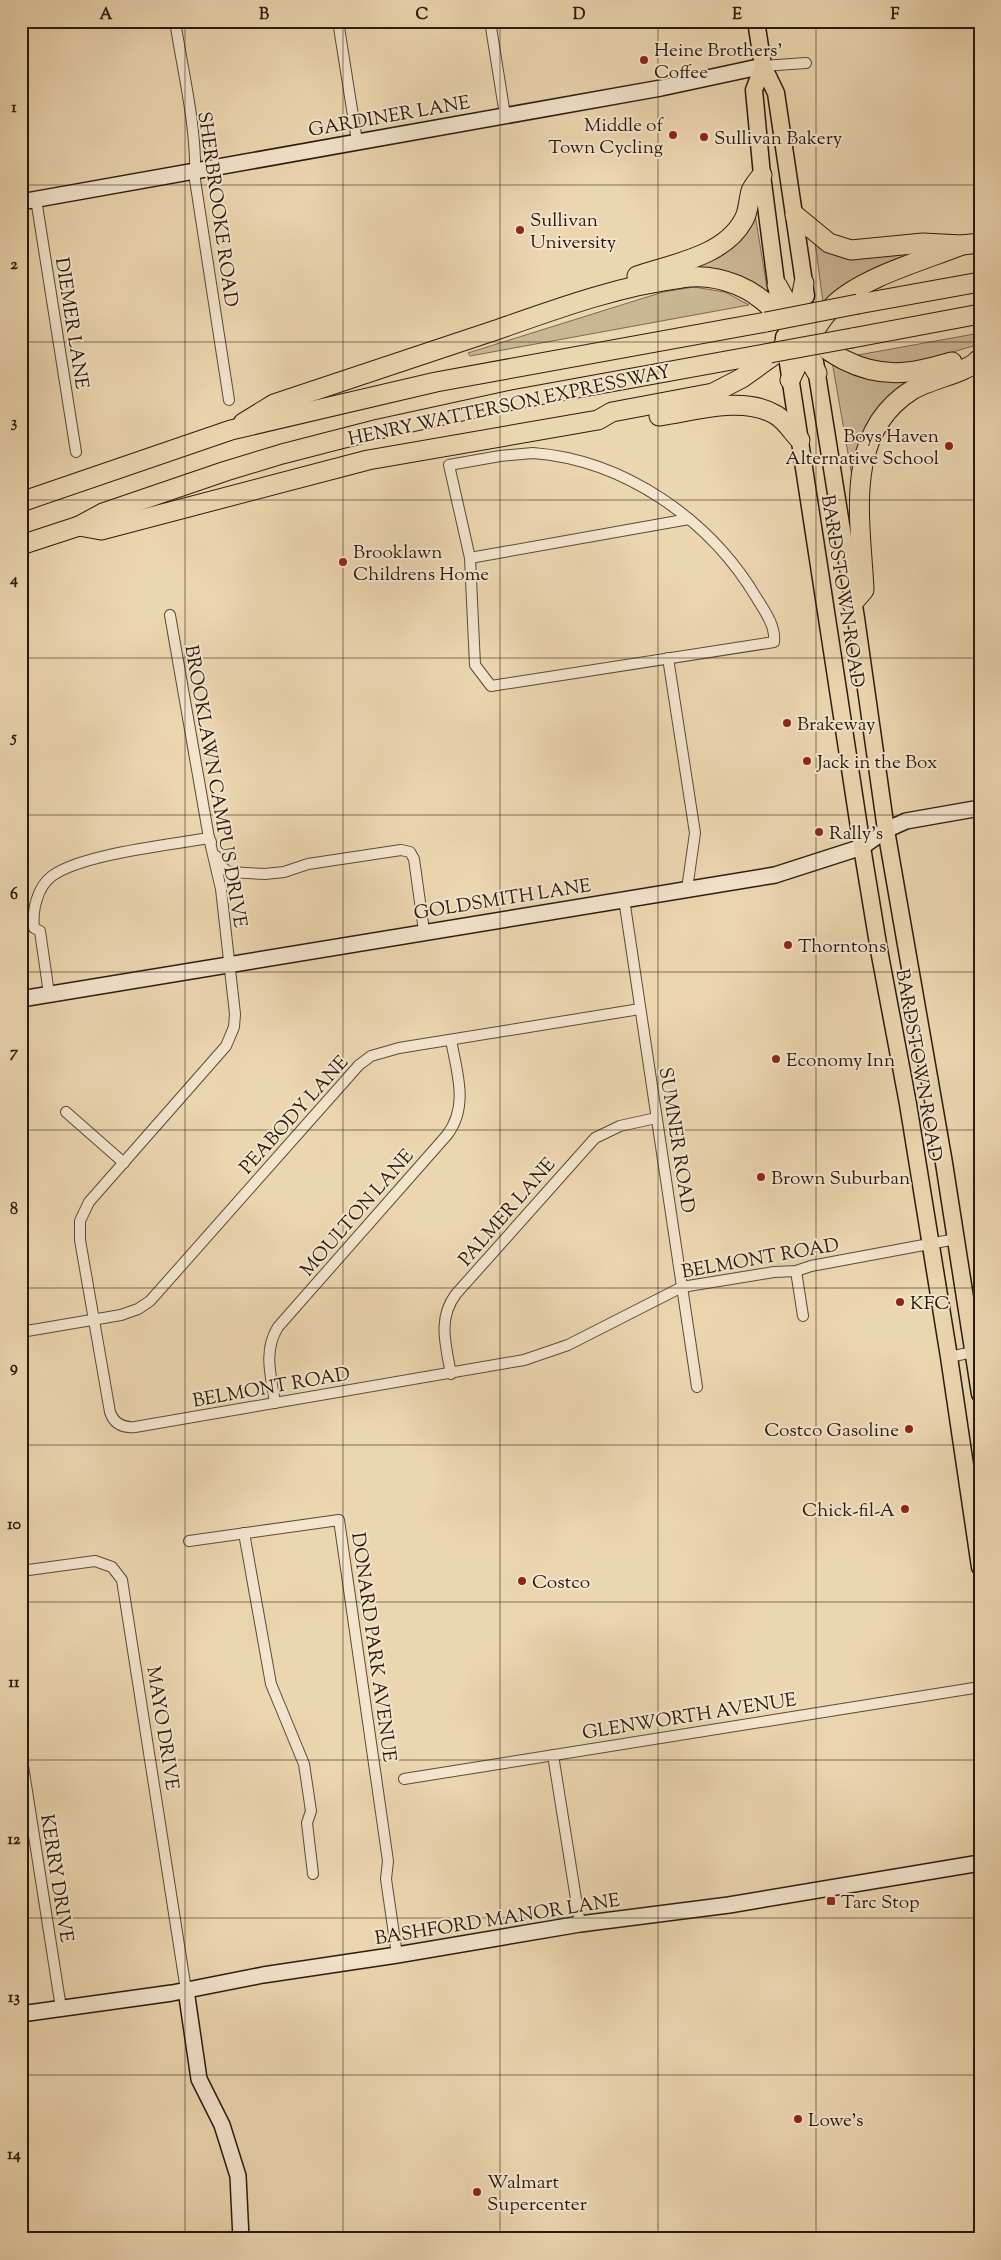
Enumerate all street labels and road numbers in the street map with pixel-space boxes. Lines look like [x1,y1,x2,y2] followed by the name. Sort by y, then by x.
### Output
[306,90,473,145] street label: GARDINER LANE
[189,110,244,309] street label: SHERBROOKE ROAD
[47,256,94,392] street label: DIEMER LANE
[346,359,674,454] street label: HENRY WATTERSON EXPRESSWAY
[813,493,870,690] street label: BARDSTOWN ROAD
[176,643,253,930] street label: BROOKLAWN CAMPUS DRIVE
[412,873,593,928] street label: GOLDSMITH LANE
[887,967,948,1164] street label: BARDSTOWN ROAD
[234,1050,356,1181] street label: PEABODY LANE
[651,1065,700,1215] street label: SUMNER ROAD
[295,1144,421,1283] street label: MOULTON LANE
[453,1152,563,1273] street label: PALMER LANE
[680,1232,841,1287] street label: BELMONT ROAD
[191,1361,352,1416] street label: BELMONT ROAD
[343,1531,402,1764] street label: DONARD PARK AVENUE
[138,1665,185,1793] street label: MAYO DRIVE
[580,1687,799,1748] street label: GLENWORTH AVENUE
[32,1812,79,1945] street label: KERRY DRIVE
[373,1888,622,1953] street label: BASHFORD MANOR LANE

